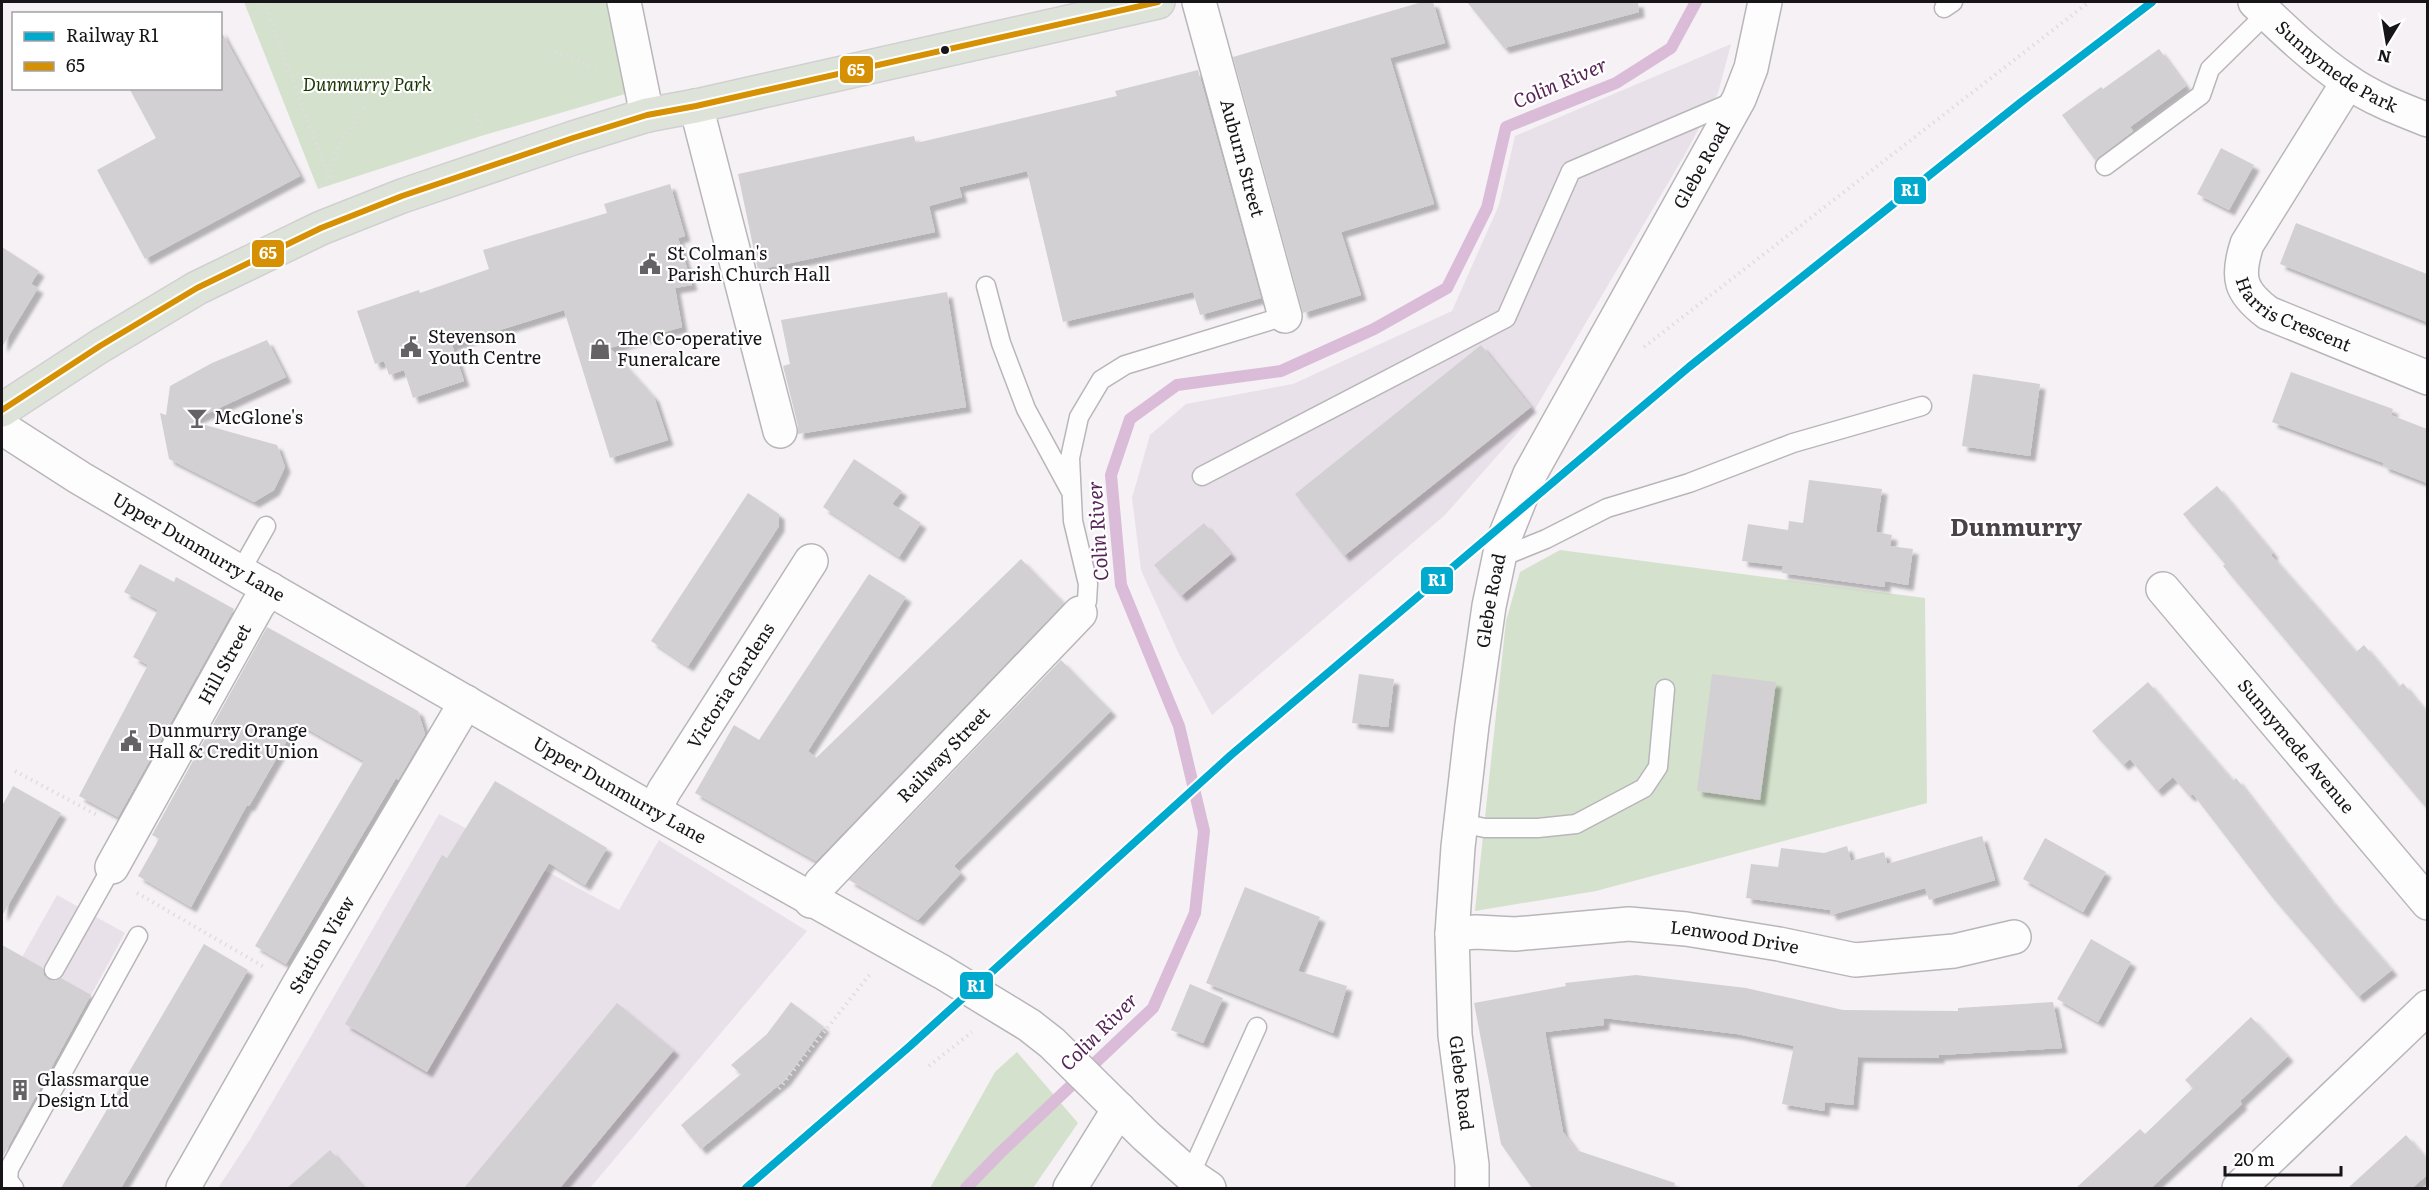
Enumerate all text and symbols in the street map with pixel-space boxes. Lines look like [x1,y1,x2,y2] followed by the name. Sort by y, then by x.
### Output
[12,12,222,90] legend
[2357,12,2417,72] north arrow
[2270,13,2403,119] street label: Sunnymede Park
[66,21,159,48] text: Railway R1
[939,44,951,56] unlabelled marker
[2375,45,2393,71] text: N
[1507,48,1611,115] water label: Colin River
[66,51,85,78] text: 65
[839,55,874,84] line badge: 65
[847,57,865,81] text: 65
[302,70,432,97] park label: Dunmurry Park
[1214,96,1272,221] street label: Auburn Street
[1665,117,1736,213] street label: Glebe Road
[1893,176,1927,205] line badge: R1
[1901,177,1920,201] text: R1
[251,239,285,268] line badge: 65
[667,239,830,287] place label: St Colman's Parish Church Hall
[259,240,277,264] text: 65
[638,252,662,276] public building icon: St Colman's Parish Church Hall
[2229,273,2356,358] street label: Harris Crescent
[428,322,541,370] place label: Stevenson Youth Centre
[617,324,762,372] place label: The Co-operative Funeralcare
[399,335,423,359] public building icon: Stevenson Youth Centre
[588,337,612,361] shop icon: The Co-operative Funeralcare
[214,403,303,430] place label: McGlone's
[185,406,209,430] bar icon: McGlone's
[1078,480,1114,582] water label: Colin River
[108,485,291,607] street label: Upper Dunmurry Lane
[1950,508,2082,543] district label: Dunmurry
[1468,551,1512,650] street label: Glebe Road
[1420,566,1454,595] line badge: R1
[1428,567,1447,591] text: R1
[680,617,780,753] street label: Victoria Gardens
[190,618,257,709] street label: Hill Street
[2232,672,2362,819] street label: Sunnymede Avenue
[890,699,996,808] street label: Railway Street
[148,716,319,764] place label: Dunmurry Orange Hall & Credit Union
[119,729,143,753] public building icon: Dunmurry Orange Hall & Credit Union
[528,729,712,850] street label: Upper Dunmurry Lane
[281,890,361,998] street label: Station View
[1669,913,1802,960] street label: Lenwood Drive
[959,971,994,1000] line badge: R1
[967,973,986,997] text: R1
[1052,985,1144,1077] water label: Colin River
[1443,1034,1482,1132] street label: Glebe Road
[37,1065,149,1113] place label: Glassmarque Design Ltd
[8,1078,32,1102] building icon: Glassmarque Design Ltd
[2225,1139,2340,1177] scale bar
[2234,1145,2275,1172] text: 20 m

